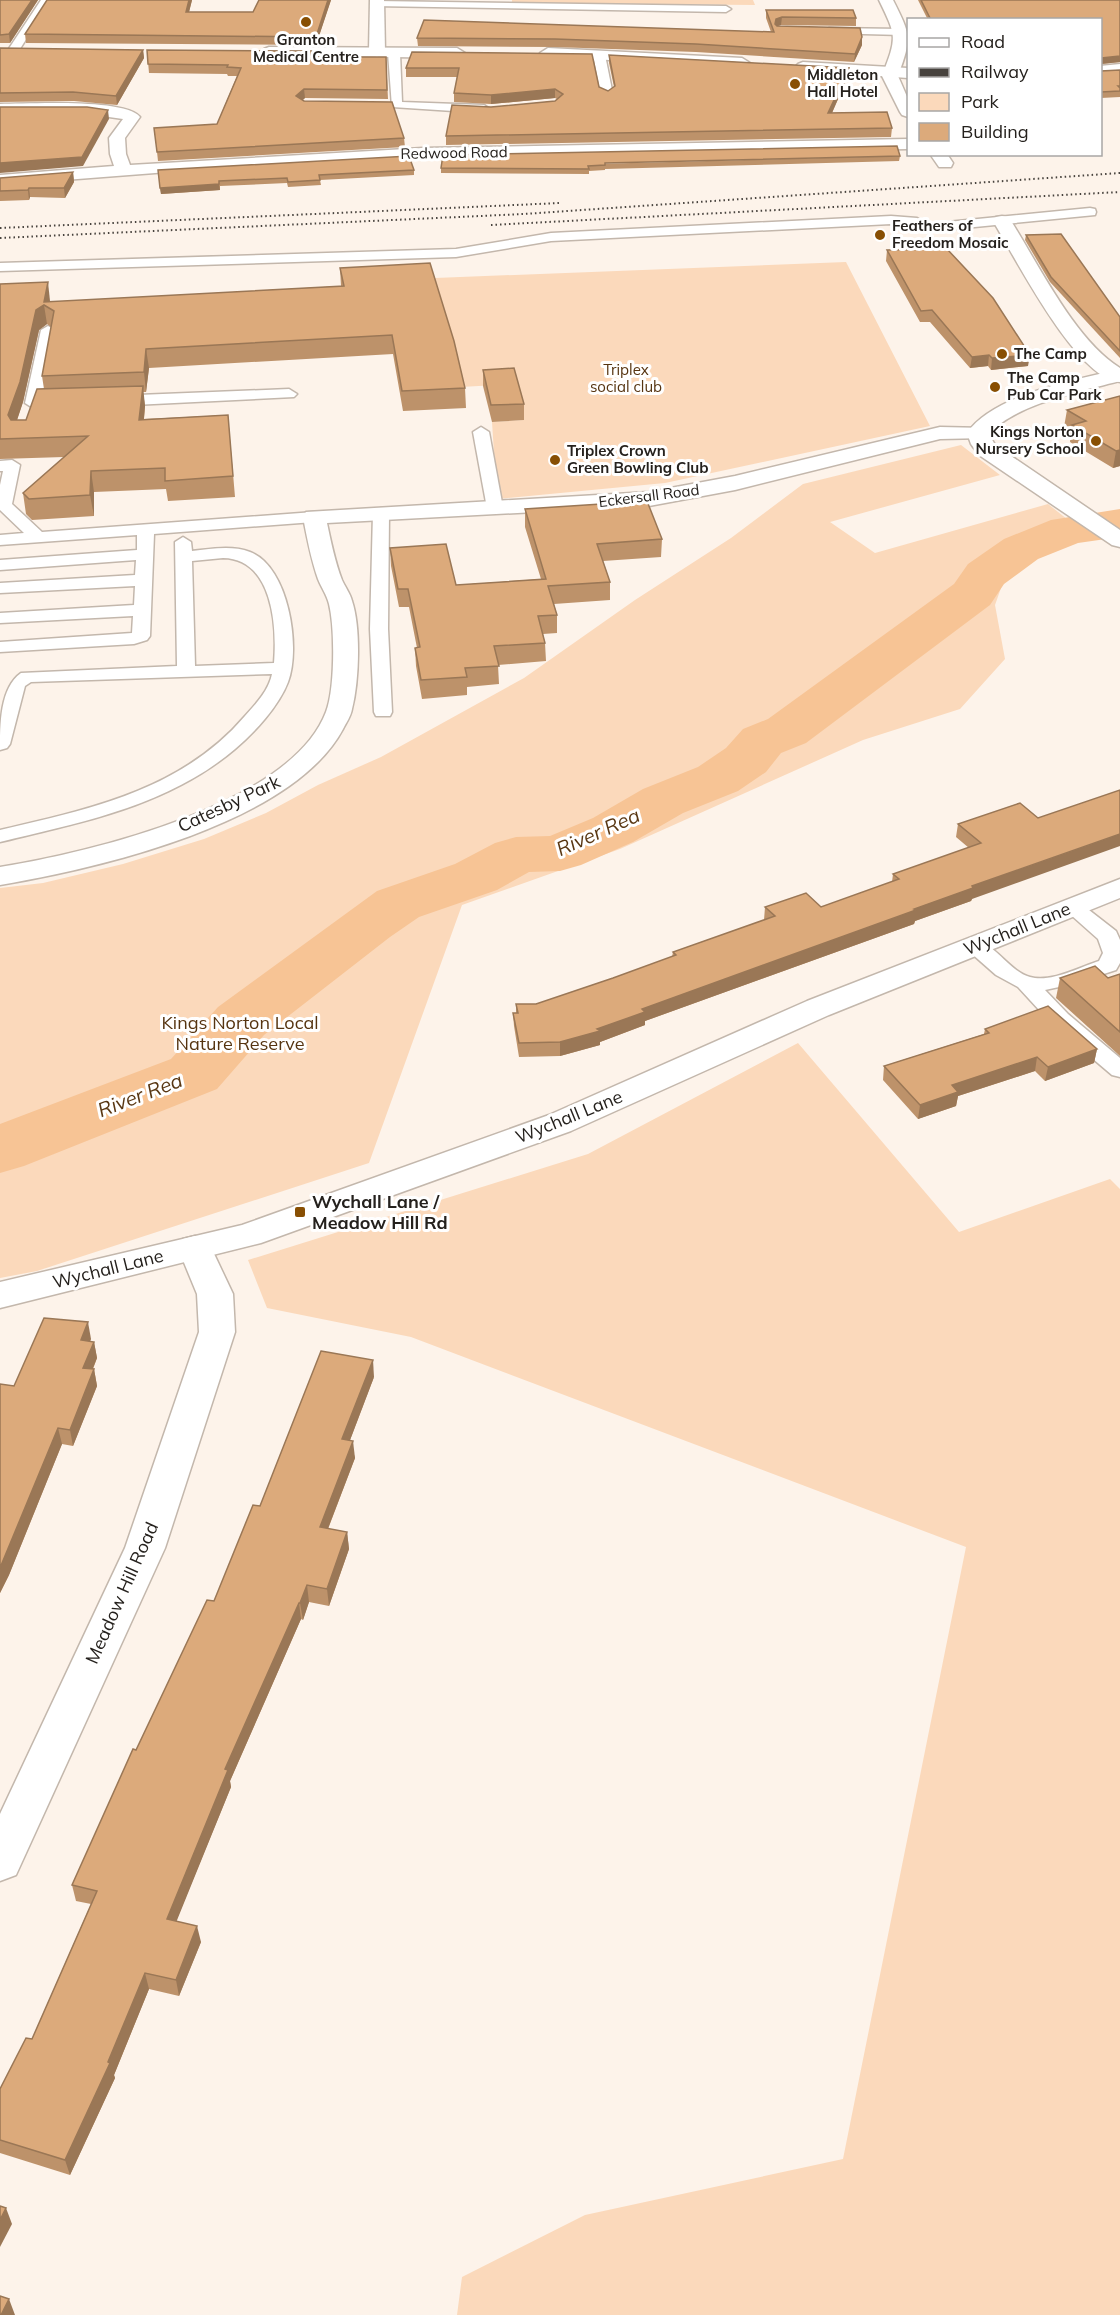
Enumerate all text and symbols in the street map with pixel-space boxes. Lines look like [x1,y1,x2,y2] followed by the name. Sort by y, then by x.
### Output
[299,15,313,29] marker: Granton Medical Centre
[907,18,1102,156] legend
[253,30,359,66] place label: Granton Medical Centre
[961,30,1005,53] text: Road
[961,60,1029,83] text: Railway
[807,65,878,101] place label: Middleton Hall Hotel
[788,77,802,91] marker: Middleton Hall Hotel
[961,90,1000,113] text: Park
[961,120,1029,143] text: Building
[400,142,508,163] street label: Redwood Road
[892,216,1009,252] place label: Feathers of Freedom Mosaic
[873,228,887,242] marker: Feathers of Freedom Mosaic
[1014,344,1087,363] place label: The Camp
[995,347,1009,361] marker: The Camp
[590,360,662,396] park label: Triplex social club
[1007,368,1102,404] place label: The Camp Pub Car Park
[988,380,1002,394] marker: The Camp Pub Car Park
[976,422,1084,458] place label: Kings Norton Nursery School
[1089,434,1103,448] marker: Kings Norton Nursery School
[567,441,709,477] place label: Triplex Crown Green Bowling Club
[548,453,562,467] marker: Triplex Crown Green Bowling Club
[597,480,700,511] street label: Eckersall Road
[174,769,284,837] street label: Catesby Park
[552,802,644,861] water label: River Rea
[960,897,1074,960] street label: Wychall Lane
[161,1011,319,1055] park label: Kings Norton Local Nature Reserve
[94,1067,186,1122] water label: River Rea
[512,1085,626,1148] street label: Wychall Lane
[312,1190,448,1234] place label: Wychall Lane / Meadow Hill Rd
[293,1205,307,1219] marker: Wychall Lane / Meadow Hill Rd
[50,1244,166,1293] street label: Wychall Lane
[80,1518,163,1667] street label: Meadow Hill Road

